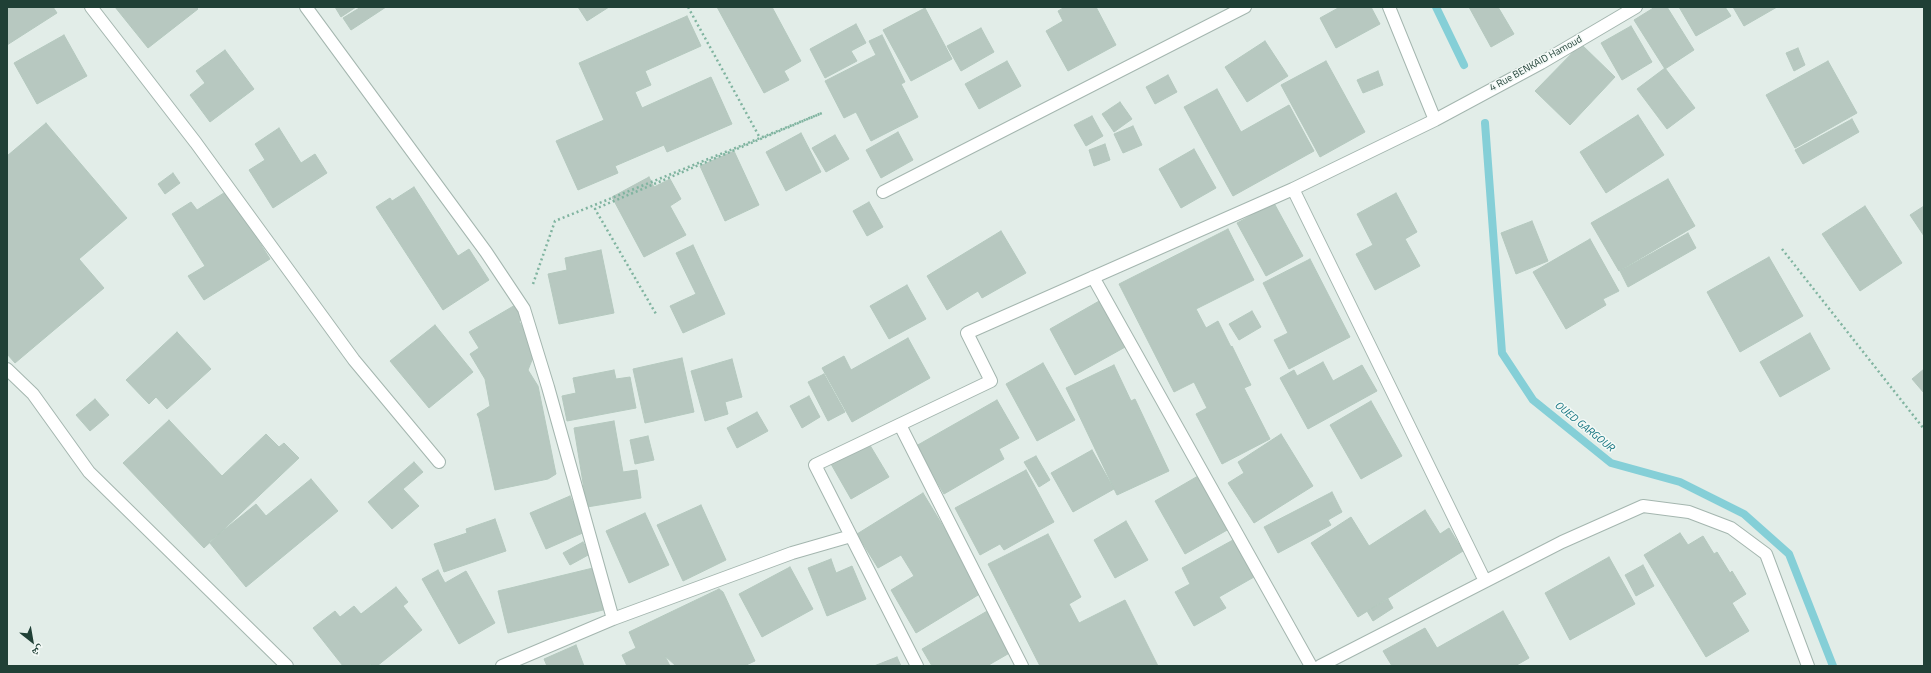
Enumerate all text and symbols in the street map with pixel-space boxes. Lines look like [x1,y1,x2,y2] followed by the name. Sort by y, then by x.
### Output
[1488,34,1584,94] street label: 4 Rue BENKAID Hamoud
[1552,399,1616,455] water label: OUED GARGOUR
[12,621,52,661] north arrow
[29,641,47,661] text: ش

